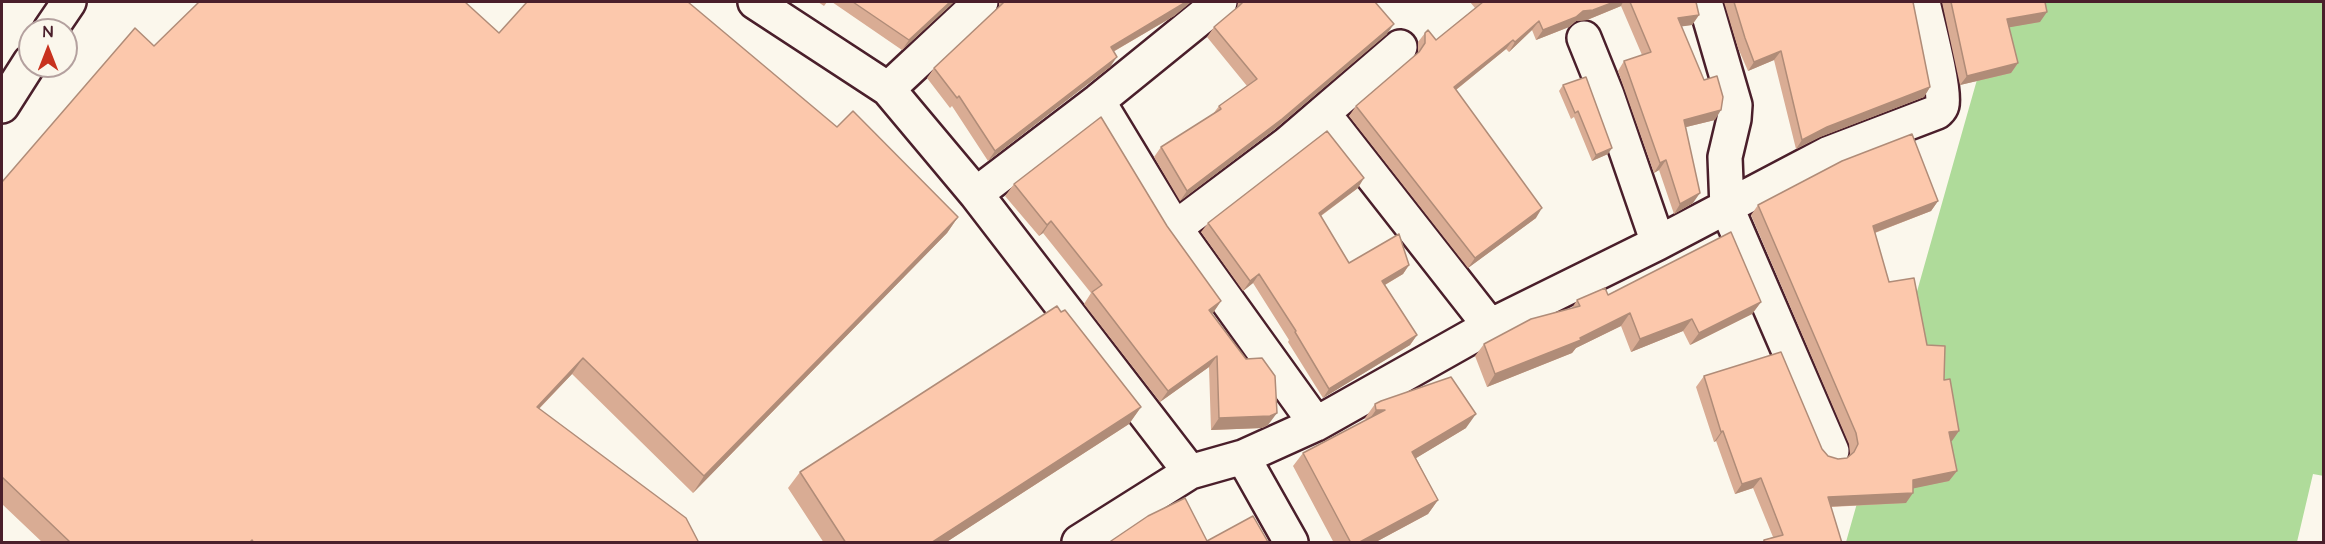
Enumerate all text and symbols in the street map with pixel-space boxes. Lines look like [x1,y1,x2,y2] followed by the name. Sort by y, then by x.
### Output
[18,18,78,78] north arrow
[43,21,53,43] text: N

